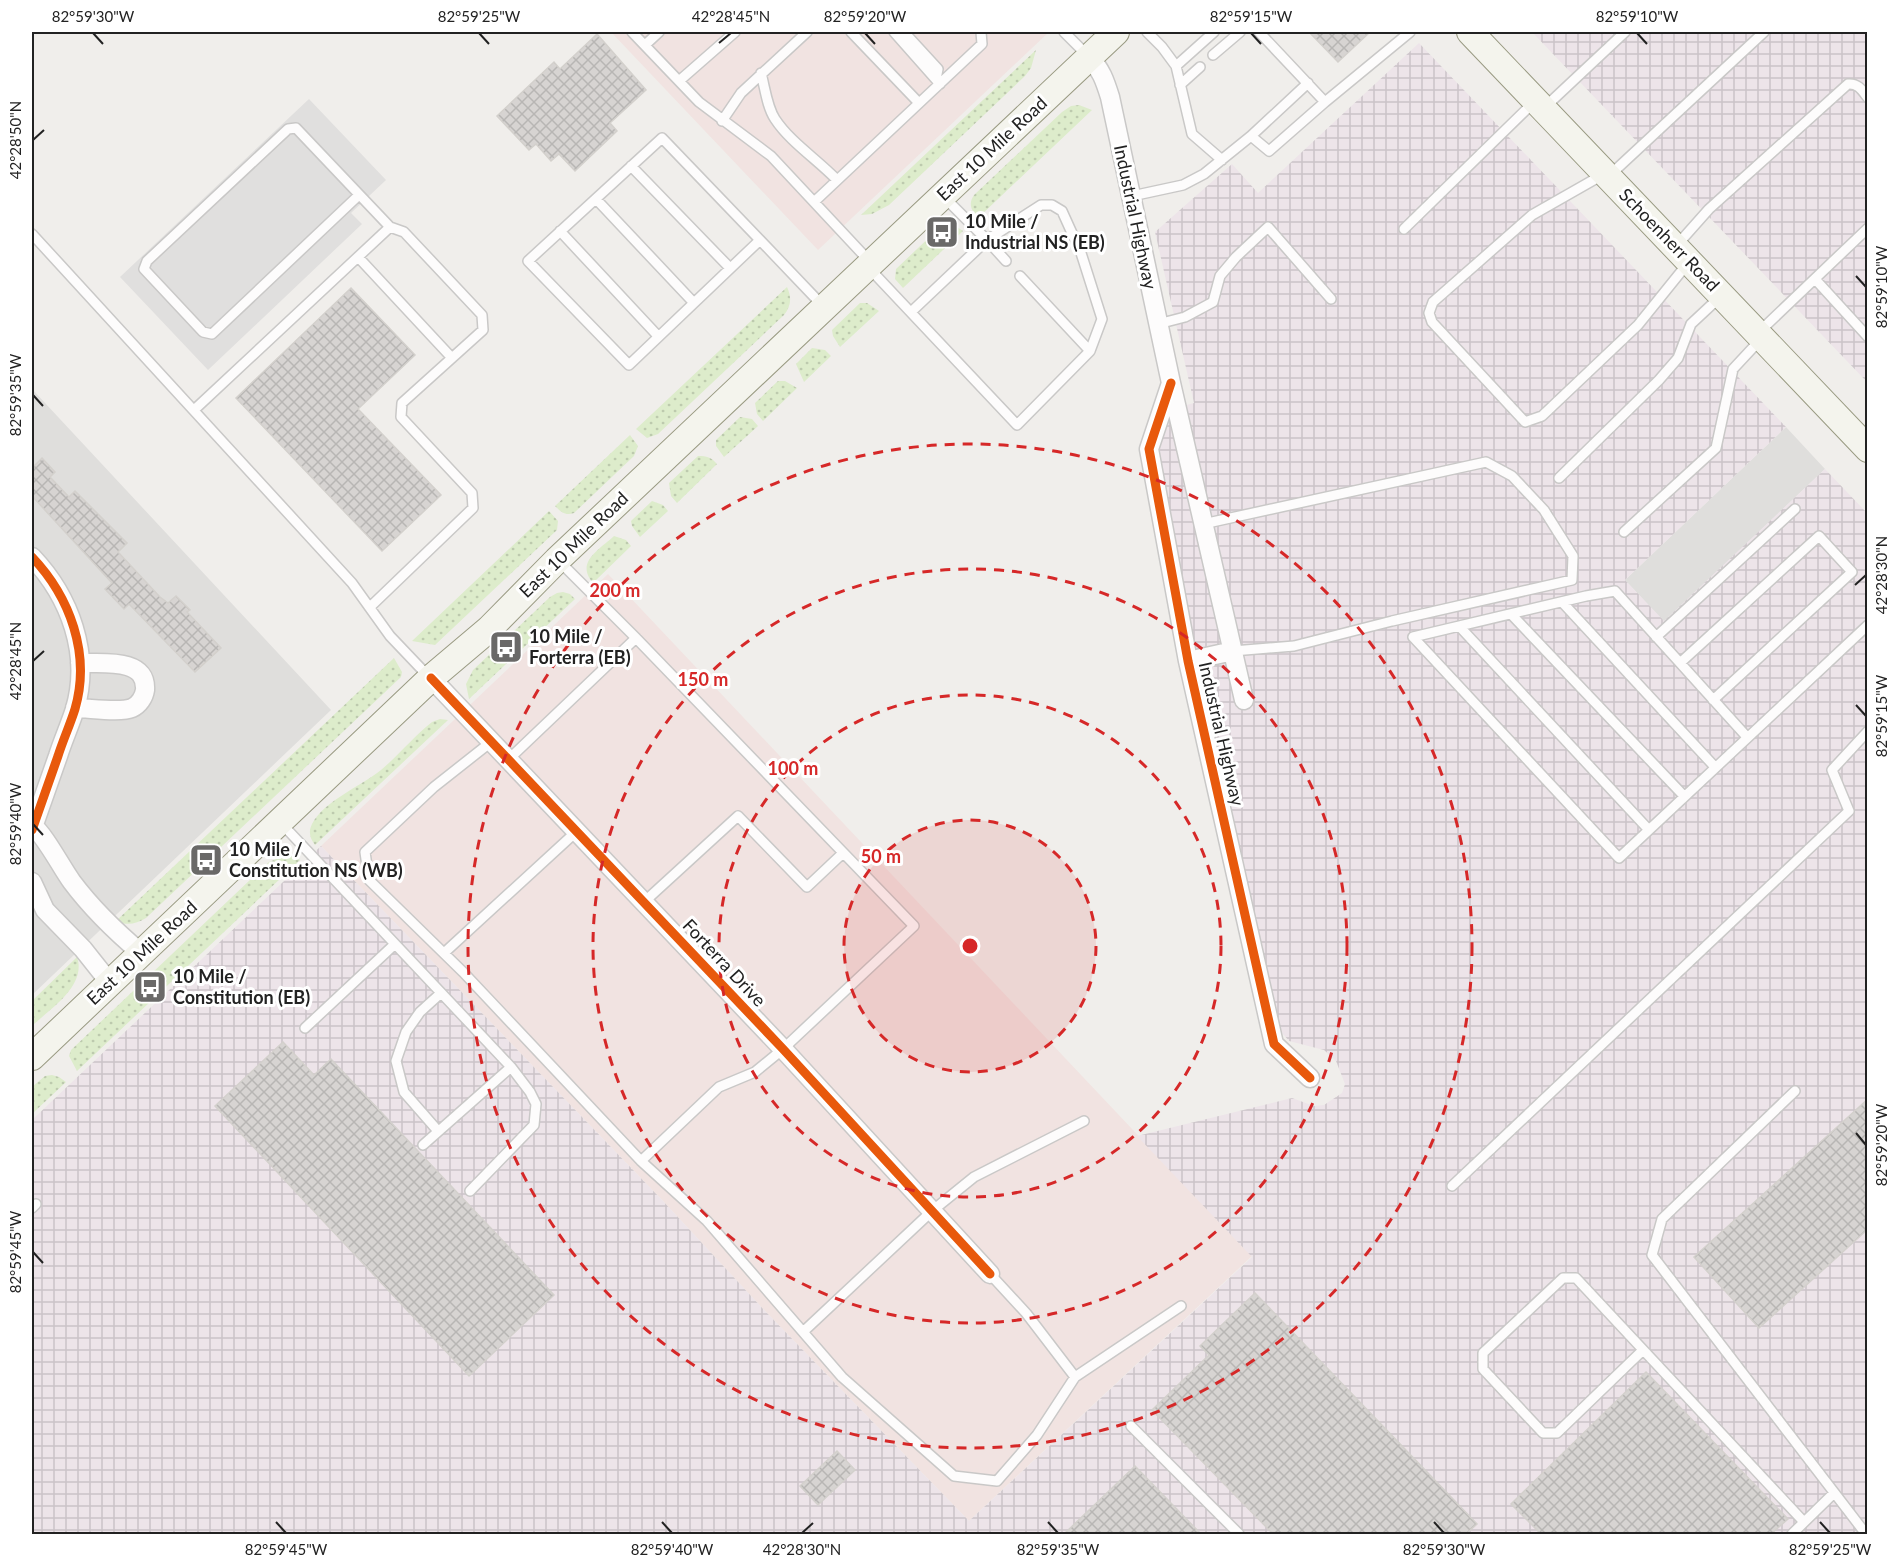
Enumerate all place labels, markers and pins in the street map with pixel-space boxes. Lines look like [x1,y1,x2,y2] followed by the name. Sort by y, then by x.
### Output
[965,210,1105,253] place label: 10 Mile / Industrial NS (EB)
[924,214,960,250] bus stop icon: 10 Mile / Industrial NS (EB)
[529,625,631,668] place label: 10 Mile / Forterra (EB)
[488,629,524,665] bus stop icon: 10 Mile / Forterra (EB)
[229,838,403,881] place label: 10 Mile / Constitution NS (WB)
[188,842,224,878] bus stop icon: 10 Mile / Constitution NS (WB)
[960,936,980,956] centre of rings
[173,965,310,1008] place label: 10 Mile / Constitution (EB)
[132,969,168,1005] bus stop icon: 10 Mile / Constitution (EB)

